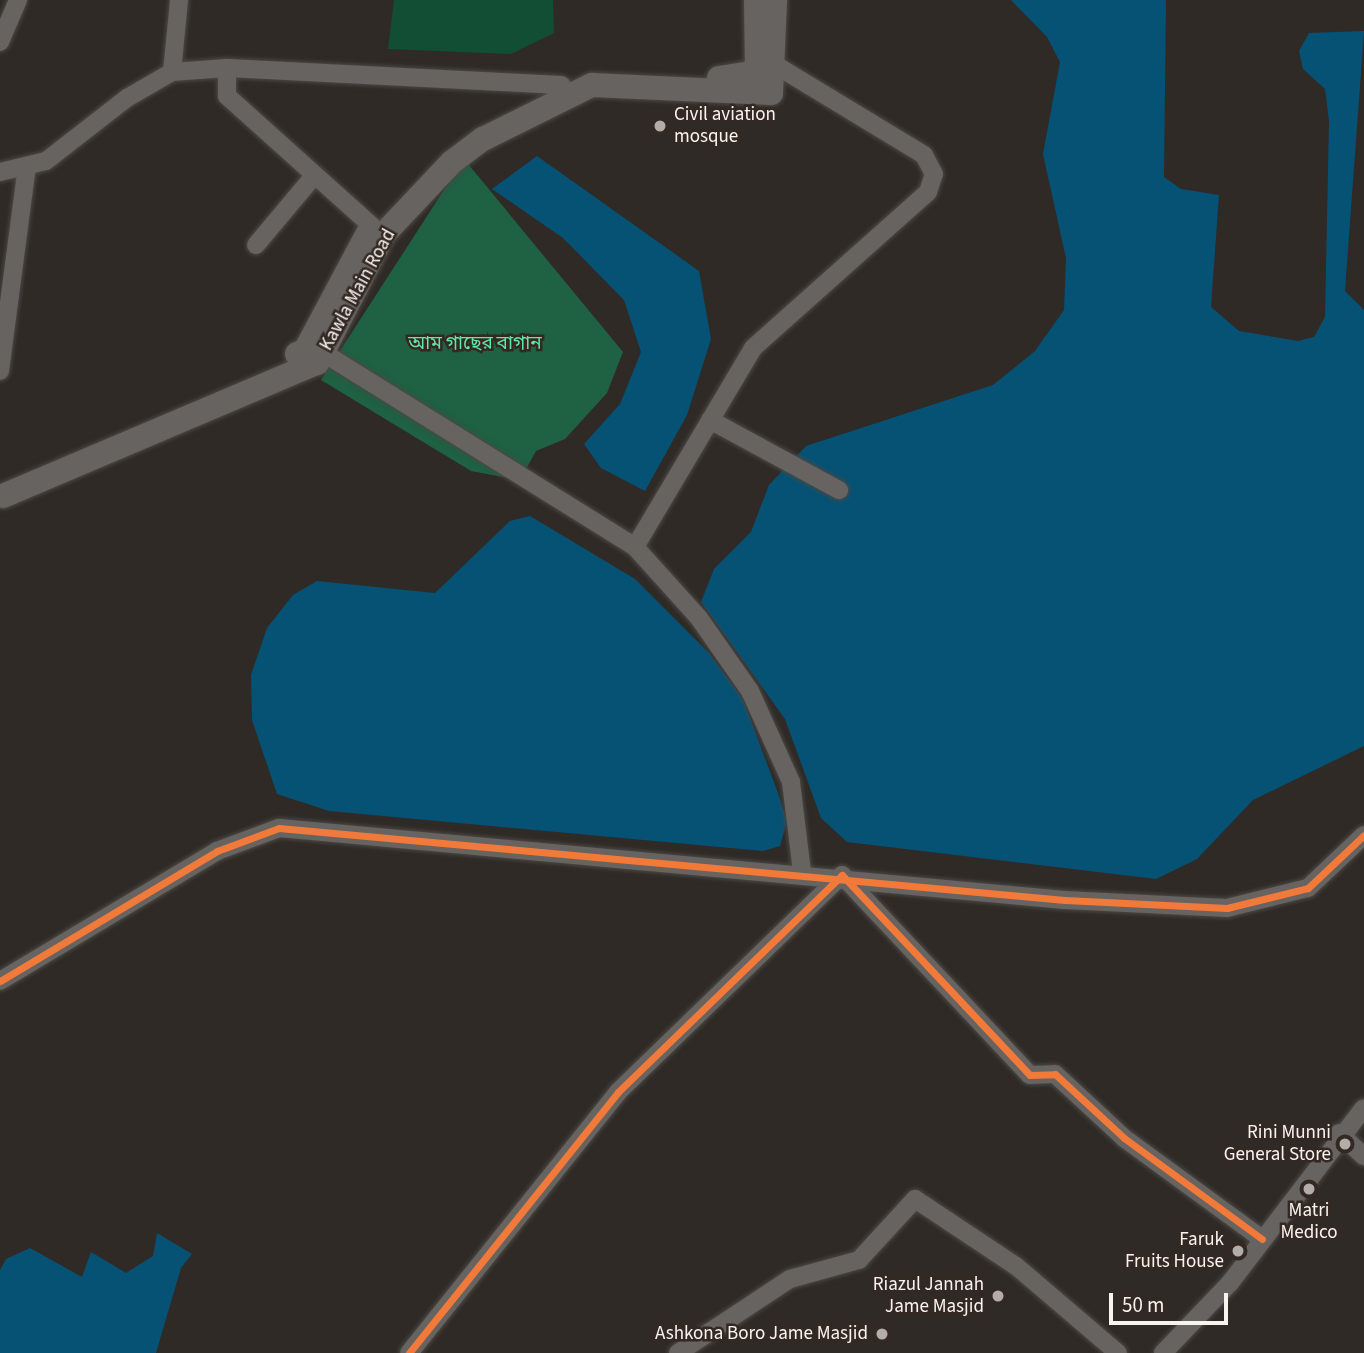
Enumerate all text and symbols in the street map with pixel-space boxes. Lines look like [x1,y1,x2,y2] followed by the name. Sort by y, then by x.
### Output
[674,104,776,148] place label: Civil aviation mosque
[652,118,668,134] marker: Civil aviation mosque
[315,225,401,355] street label: Kawla Main Road
[408,333,542,355] park label: আম গাছের বাগান
[1224,1122,1331,1166] place label: Rini Munni General Store
[1337,1136,1353,1152] marker: Rini Munni General Store
[1301,1181,1317,1197] marker: Matri Medico
[1280,1200,1338,1244] place label: Matri Medico
[1125,1229,1224,1273] place label: Faruk Fruits House
[1230,1243,1246,1259] marker: Faruk Fruits House
[873,1274,984,1318] place label: Riazul Jannah Jame Masjid
[1112,1280,1231,1324] scale bar
[990,1288,1006,1304] marker: Riazul Jannah Jame Masjid
[1122,1290,1164,1320] text: 50 m
[655,1323,868,1345] place label: Ashkona Boro Jame Masjid
[874,1326,890,1342] marker: Ashkona Boro Jame Masjid

